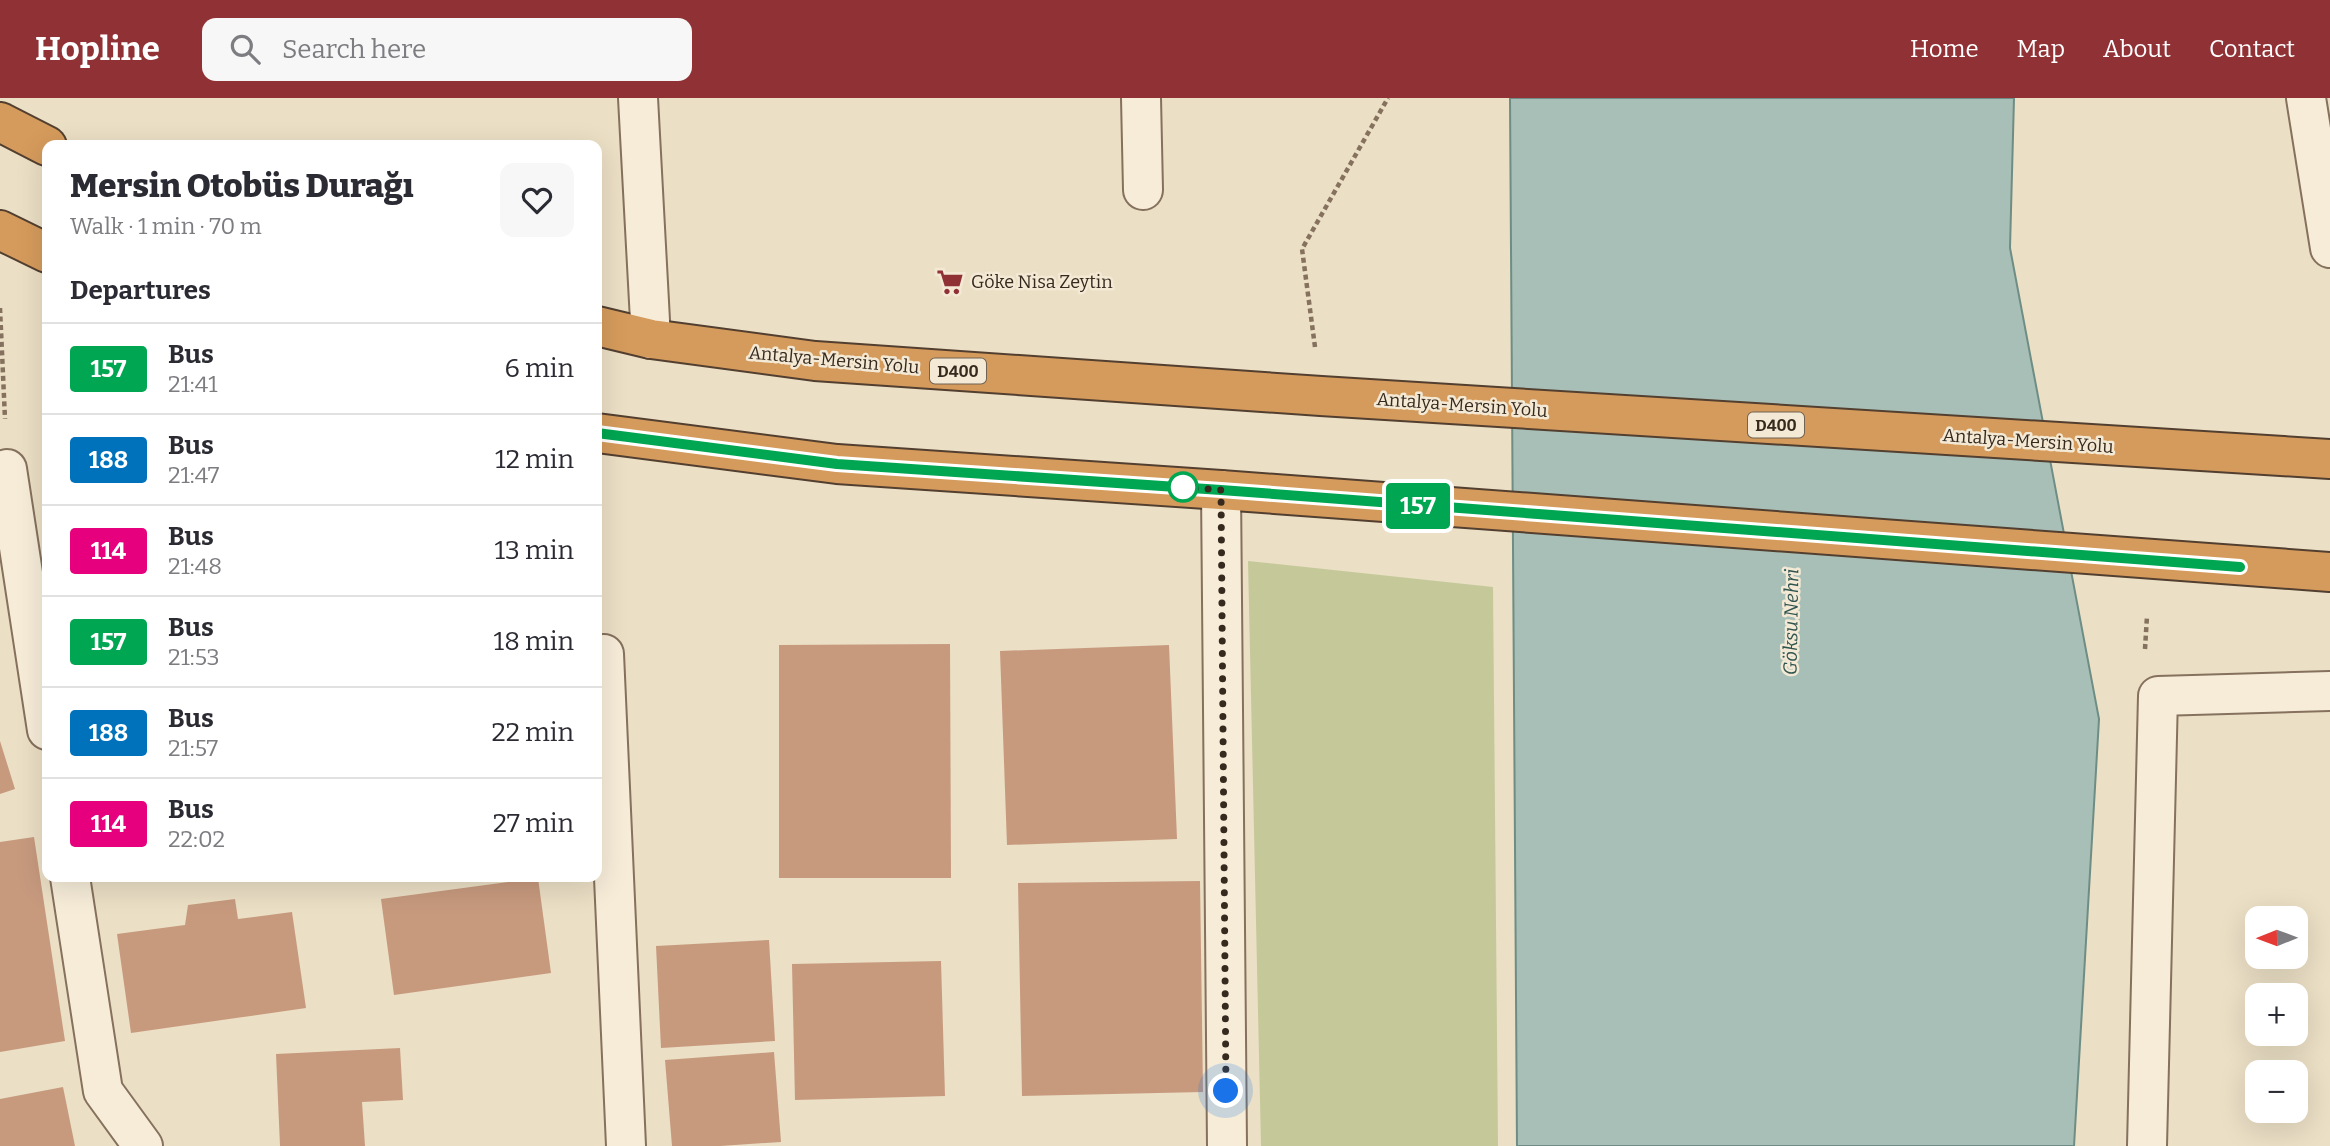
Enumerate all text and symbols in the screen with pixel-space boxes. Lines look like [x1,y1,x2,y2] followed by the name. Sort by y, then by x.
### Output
[202,18,692,81] search box
[35,29,160,69] text: Hopline
[226,30,264,68] icon: search
[282,34,426,65] text: Search here
[1910,35,1979,63] text: Home
[2017,35,2065,63] text: Map
[2103,35,2171,63] text: About
[2209,35,2295,63] text: Contact
[500,163,574,237] button: heart
[70,166,414,206] text: Mersin Otobüs Durağı
[70,212,262,240] text: Walk · 1 min · 70 m
[935,267,965,297] supermarket icon: Göke Nisa Zeytin
[971,271,1113,293] place label: Göke Nisa Zeytin
[70,275,211,306] text: Departures
[168,339,214,370] text: Bus
[748,342,920,378] street label: Antalya-Mersin Yolu
[505,353,574,384] text: 6 min
[91,355,126,383] text: 157
[930,358,986,384] road number: D400
[168,370,217,398] text: 21:41
[1376,388,1548,422] street label: Antalya-Mersin Yolu
[1748,412,1804,438] road number: D400
[1942,424,2114,458] street label: Antalya-Mersin Yolu
[168,430,214,461] text: Bus
[495,444,574,475] text: 12 min
[89,446,128,474] text: 188
[168,461,219,489] text: 21:47
[1168,472,1198,502] unlabelled marker
[1378,483,1458,529] line badge: 157
[1400,492,1436,520] text: 157
[168,521,214,552] text: Bus
[494,535,574,566] text: 13 min
[91,537,126,565] text: 114
[168,552,222,580] text: 21:48
[1779,569,1803,675] water label: Göksu Nehri
[168,612,214,643] text: Bus
[494,626,574,657] text: 18 min
[91,628,126,656] text: 157
[168,643,220,671] text: 21:53
[168,703,214,734] text: Bus
[492,717,574,748] text: 22 min
[89,719,128,747] text: 188
[168,734,218,762] text: 21:57
[168,794,214,825] text: Bus
[493,808,574,839] text: 27 min
[91,810,126,838] text: 114
[168,825,225,853] text: 22:02
[2245,906,2308,970] north arrow
[2245,906,2308,1123] map controls
[2245,983,2308,1046] button: +
[2245,1060,2308,1123] button: −
[1208,1073,1243,1108] your location

